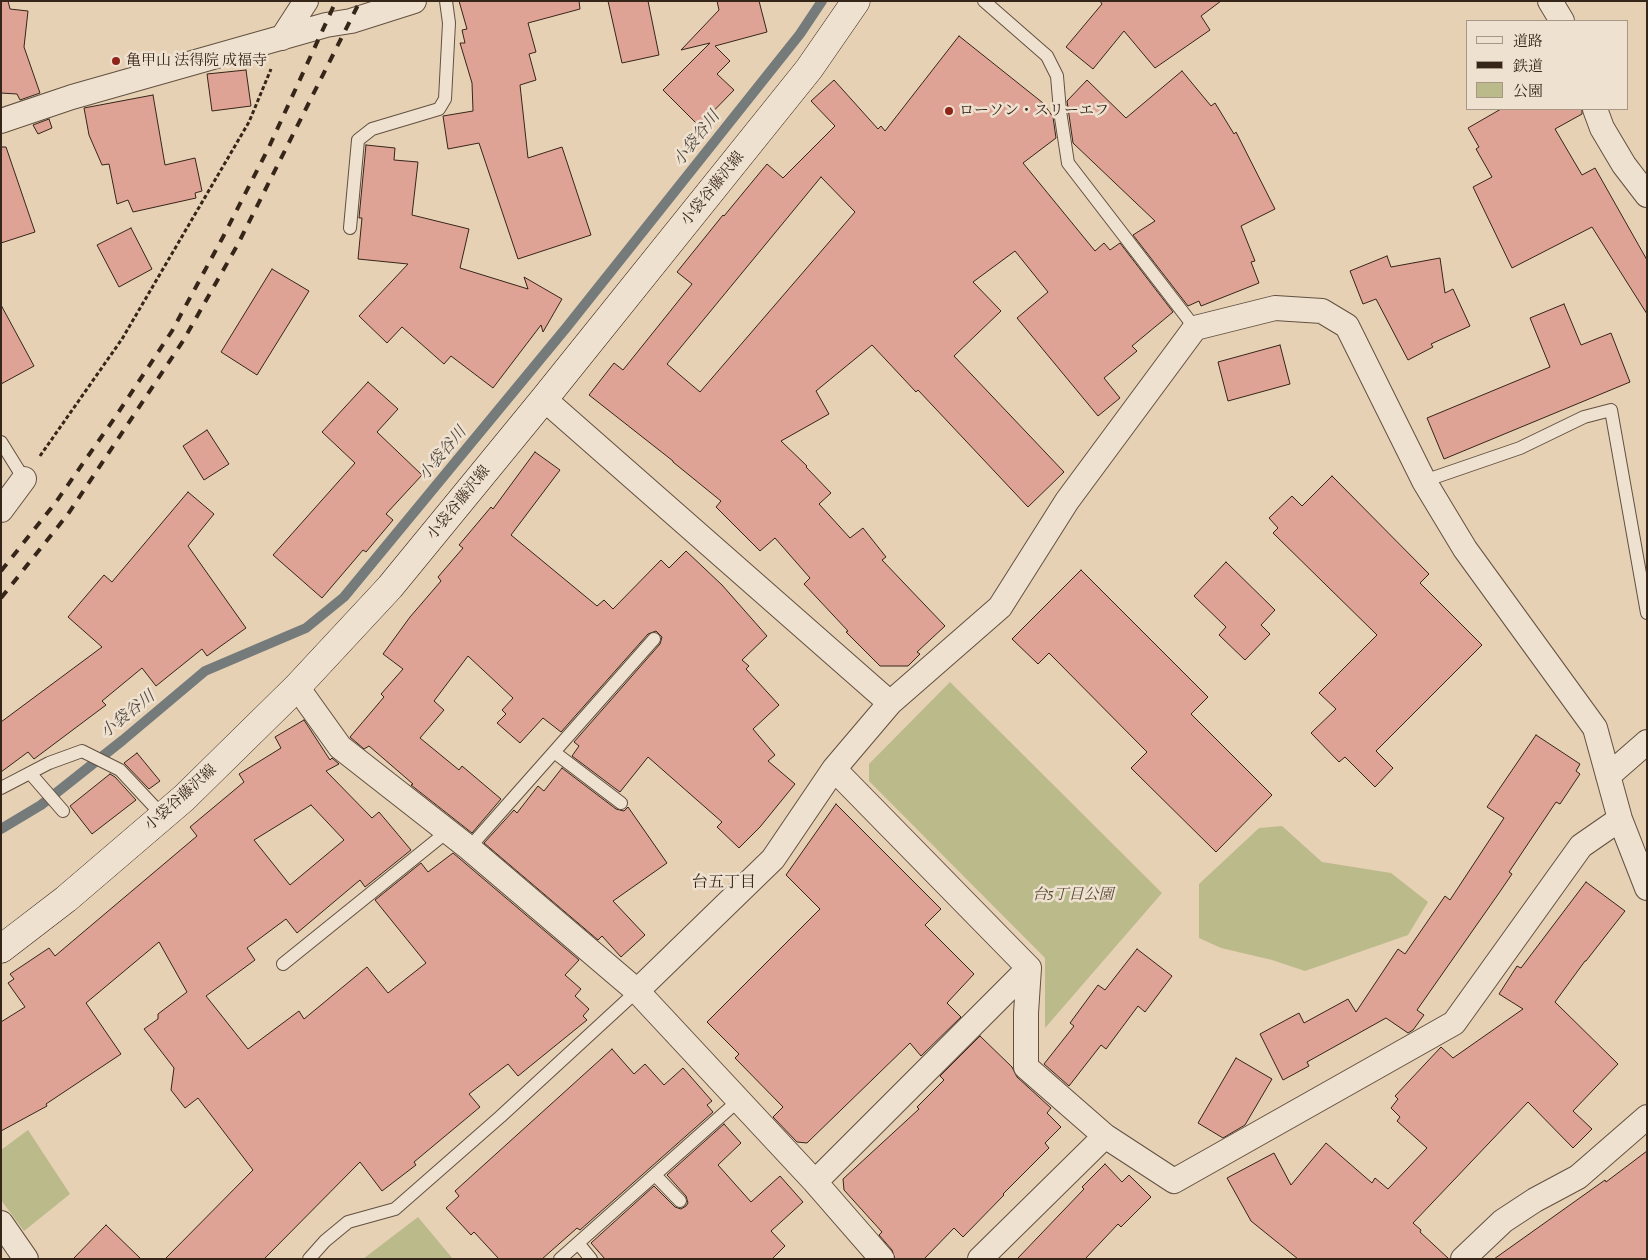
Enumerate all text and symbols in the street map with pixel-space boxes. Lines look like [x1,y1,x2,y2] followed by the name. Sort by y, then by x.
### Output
[1466,20,1628,110] legend
[1513,31,1543,51] text: 道路
[126,52,267,70] place label: 亀甲山 法得院 成福寺
[110,55,122,67] marker: 亀甲山 法得院 成福寺
[1513,56,1543,76] text: 鉄道
[1513,81,1543,101] text: 公園
[959,102,1109,120] place label: ローソン・スリーエフ
[943,105,955,117] marker: ローソン・スリーエフ
[670,108,724,170] water label: 小袋谷川
[678,148,748,230] street label: 小袋谷藤沢線
[415,423,471,485] water label: 小袋谷川
[424,462,494,544] street label: 小袋谷藤沢線
[97,687,159,743] water label: 小袋谷川
[142,761,220,835] street label: 小袋谷藤沢線
[692,873,756,893] district label: 台五丁目
[1032,886,1114,904] park label: 台5丁目公園

